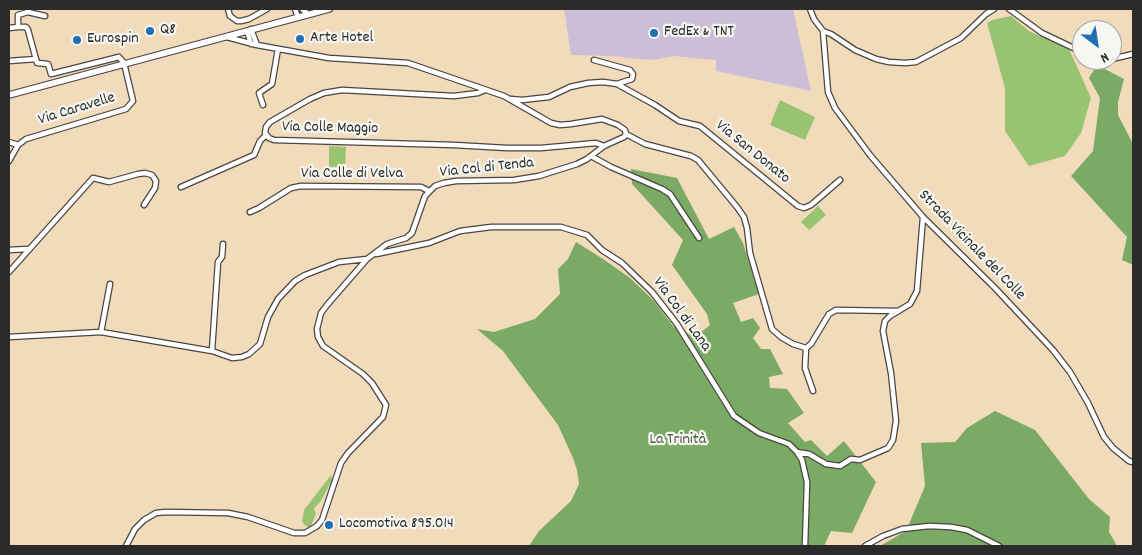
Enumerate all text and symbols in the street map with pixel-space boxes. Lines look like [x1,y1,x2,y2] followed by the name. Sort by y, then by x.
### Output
[1072,20,1122,70] north arrow
[160,21,176,41] place label: Q8
[664,23,734,43] place label: FedEx & TNT
[144,25,156,37] marker: Q8
[648,27,660,39] marker: FedEx & TNT
[310,29,373,49] place label: Arte Hotel
[87,30,139,50] place label: Eurospin
[294,33,306,45] marker: Arte Hotel
[71,34,83,46] marker: Eurospin
[1096,47,1112,67] text: N
[36,89,118,131] street label: Via Caravelle
[711,117,793,189] street label: Via San Donato
[282,119,378,139] street label: Via Colle Maggio
[439,155,535,183] street label: Via Col di Tenda
[301,165,403,185] street label: Via Colle di Velva
[913,187,1029,305] street label: Strada Vicinale del Colle
[648,274,714,356] street label: Via Col di Lana
[649,431,707,451] park label: La Trinità
[339,515,454,535] place label: Locomotiva 895.014
[323,519,335,531] marker: Locomotiva 895.014

